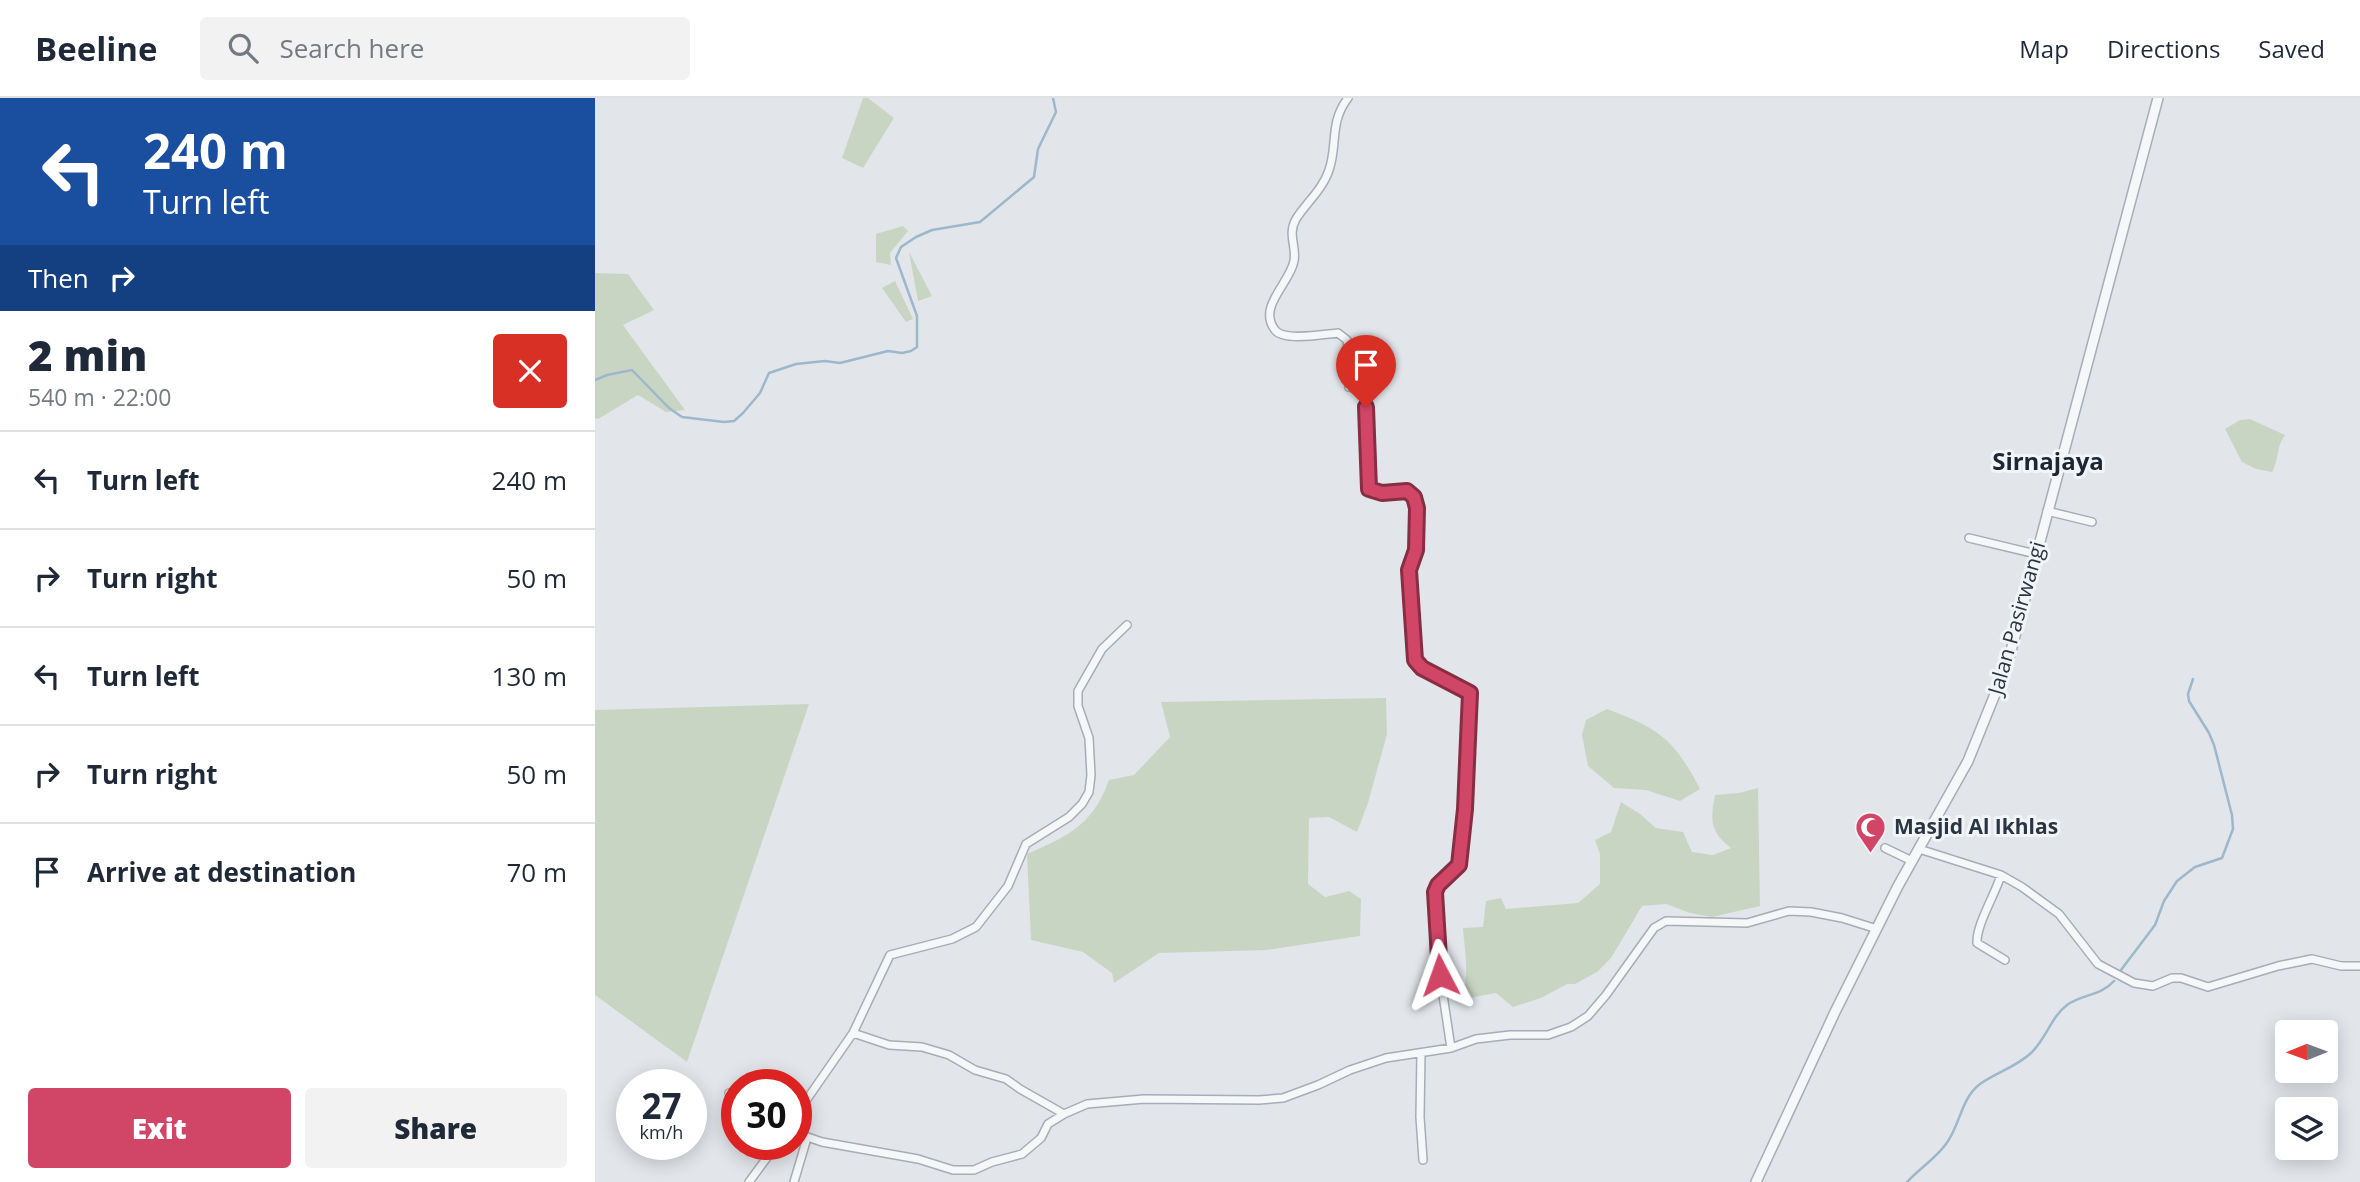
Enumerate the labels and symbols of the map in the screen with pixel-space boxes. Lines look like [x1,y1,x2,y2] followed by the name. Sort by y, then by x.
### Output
[1336,335,1396,407] pin
[1992,444,2104,477] district label: Sirnajaya
[1980,538,2051,700] street label: Jalan Pasirwangi
[1854,810,1888,854] mosque icon: Masjid Al Ikhlas
[1894,812,2058,840] place label: Masjid Al Ikhlas
[1403,938,1477,1012] position arrow
[2275,1020,2338,1083] north arrow
[721,1069,812,1160] speed limit sign: 30

